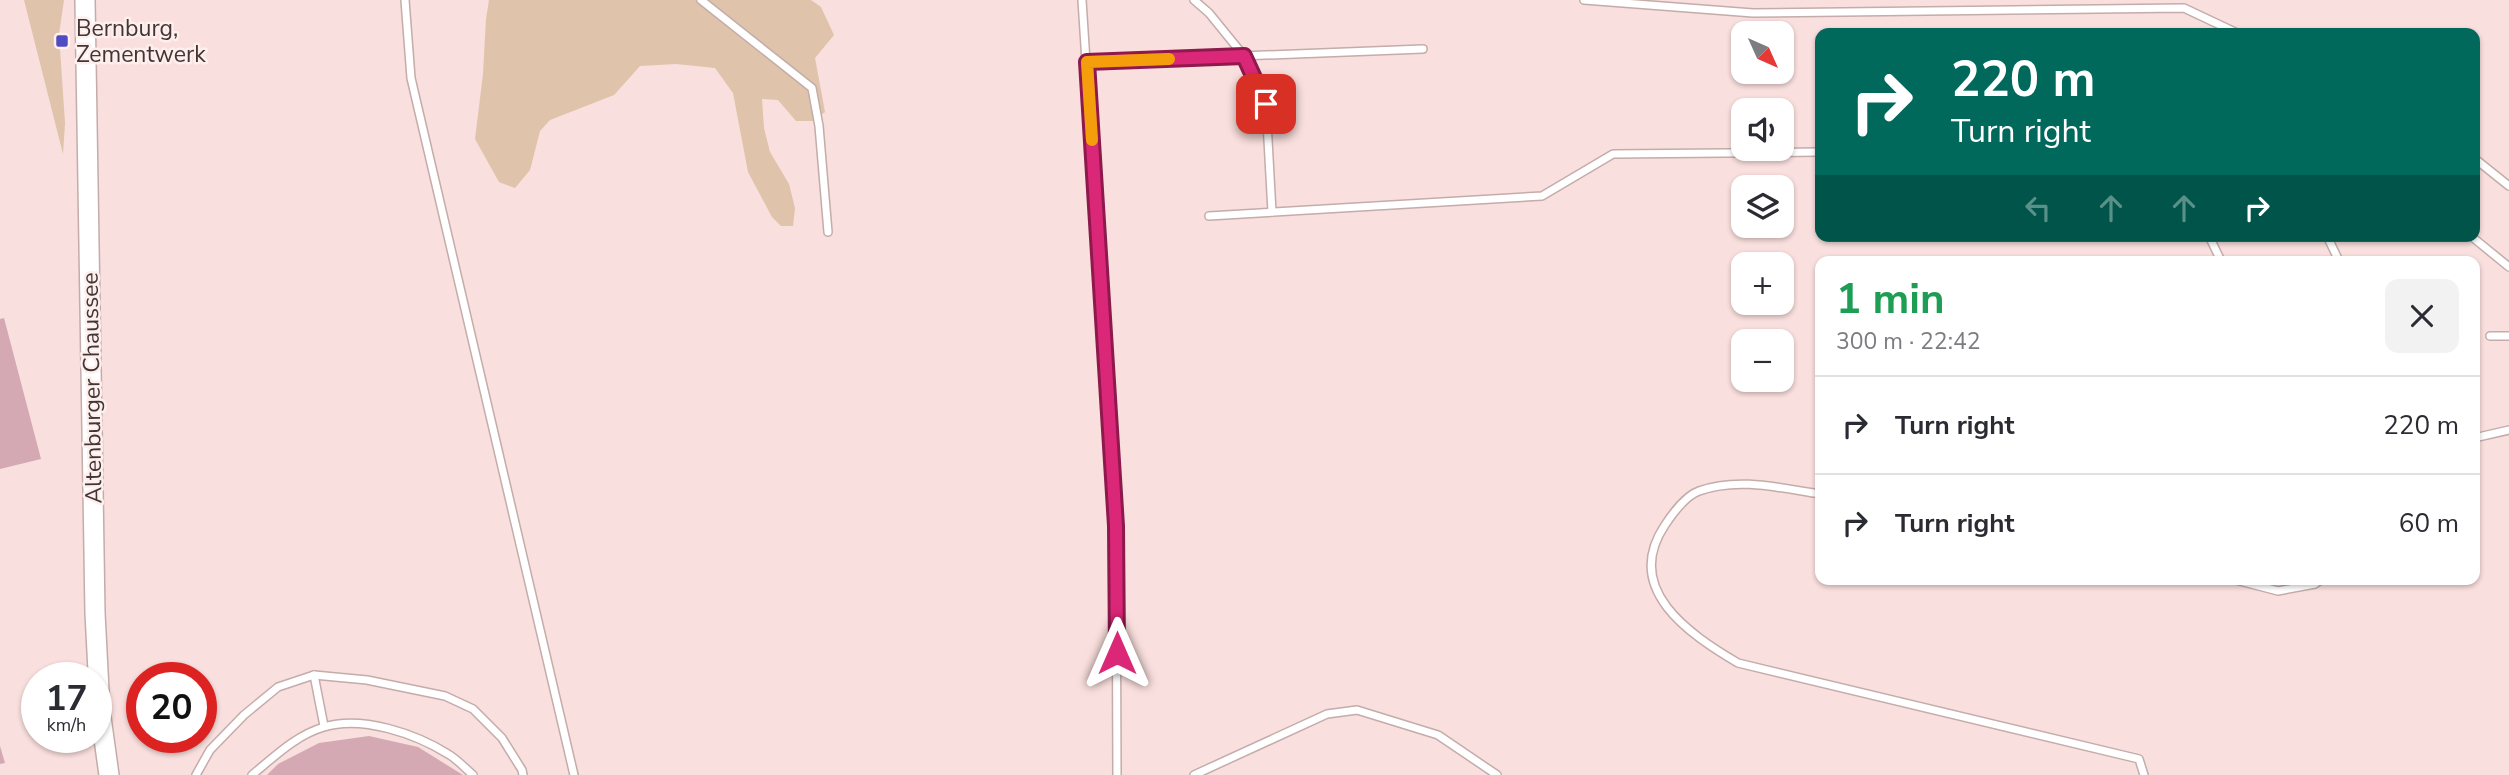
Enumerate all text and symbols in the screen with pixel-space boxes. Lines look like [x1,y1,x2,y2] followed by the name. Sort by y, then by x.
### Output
[76,13,206,70] place label: Bernburg, Zementwerk
[1731,21,1794,84] north arrow
[1731,21,1794,392] map controls
[54,33,70,49] marker: Bernburg, Zementwerk
[1951,46,2095,113] text: 220 m
[1836,56,1927,147] icon: right
[1236,74,1296,134] pin
[1247,85,1285,123] icon: arrive
[1731,98,1794,161] button: sound
[1951,110,2091,153] text: Turn right
[1731,175,1794,238] button: layers
[2019,189,2057,227] icon: left
[2092,189,2130,227] icon: ahead
[2165,189,2203,227] icon: ahead
[2238,189,2276,227] icon: right
[1731,252,1794,315] button: +
[1836,271,1945,328] text: 1 min
[74,272,110,504] street label: Altenburger Chaussee
[2385,279,2459,353] button: close
[1836,326,1981,357] text: 300 m · 22:42
[1731,329,1794,392] button: −
[1836,406,1874,444] icon: right
[1895,408,2014,443] text: Turn right
[2383,408,2459,443] text: 220 m
[1836,504,1874,542] icon: right
[1895,506,2014,541] text: Turn right
[2399,506,2459,541] text: 60 m
[1080,616,1154,690] position arrow
[126,662,217,753] speed limit sign: 20
[45,675,88,722] text: 17
[47,713,86,737] text: km/h

